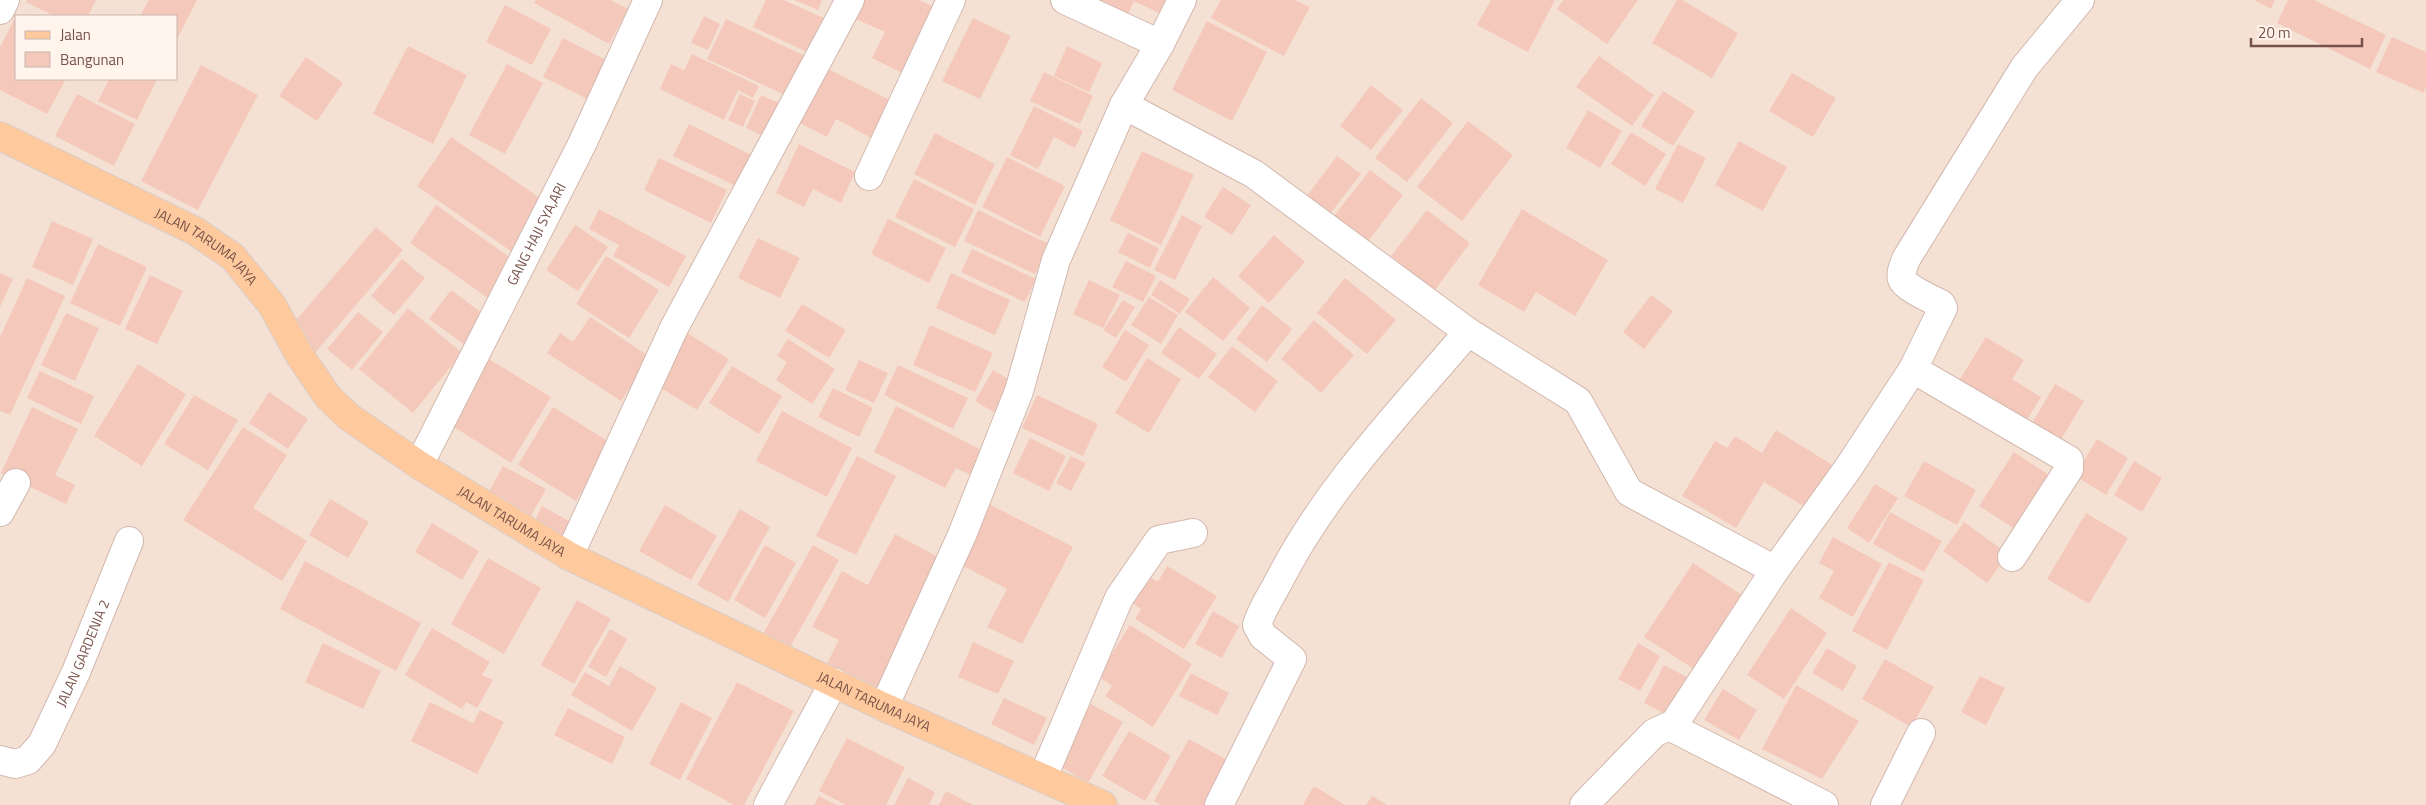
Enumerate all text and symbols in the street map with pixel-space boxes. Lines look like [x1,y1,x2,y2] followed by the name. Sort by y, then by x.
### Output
[15,15,178,80] legend
[2251,15,2362,47] scale bar
[2258,21,2291,44] text: 20 m
[60,23,91,46] text: Jalan
[60,48,124,71] text: Bangunan
[501,179,571,289] street label: GANG HAJI SYA,ARI
[152,202,263,290] street label: JALAN TARUMA JAYA
[454,480,571,562] street label: JALAN TARUMA JAYA
[50,596,114,710] street label: JALAN GARDENIA 2
[814,666,935,737] street label: JALAN TARUMA JAYA

